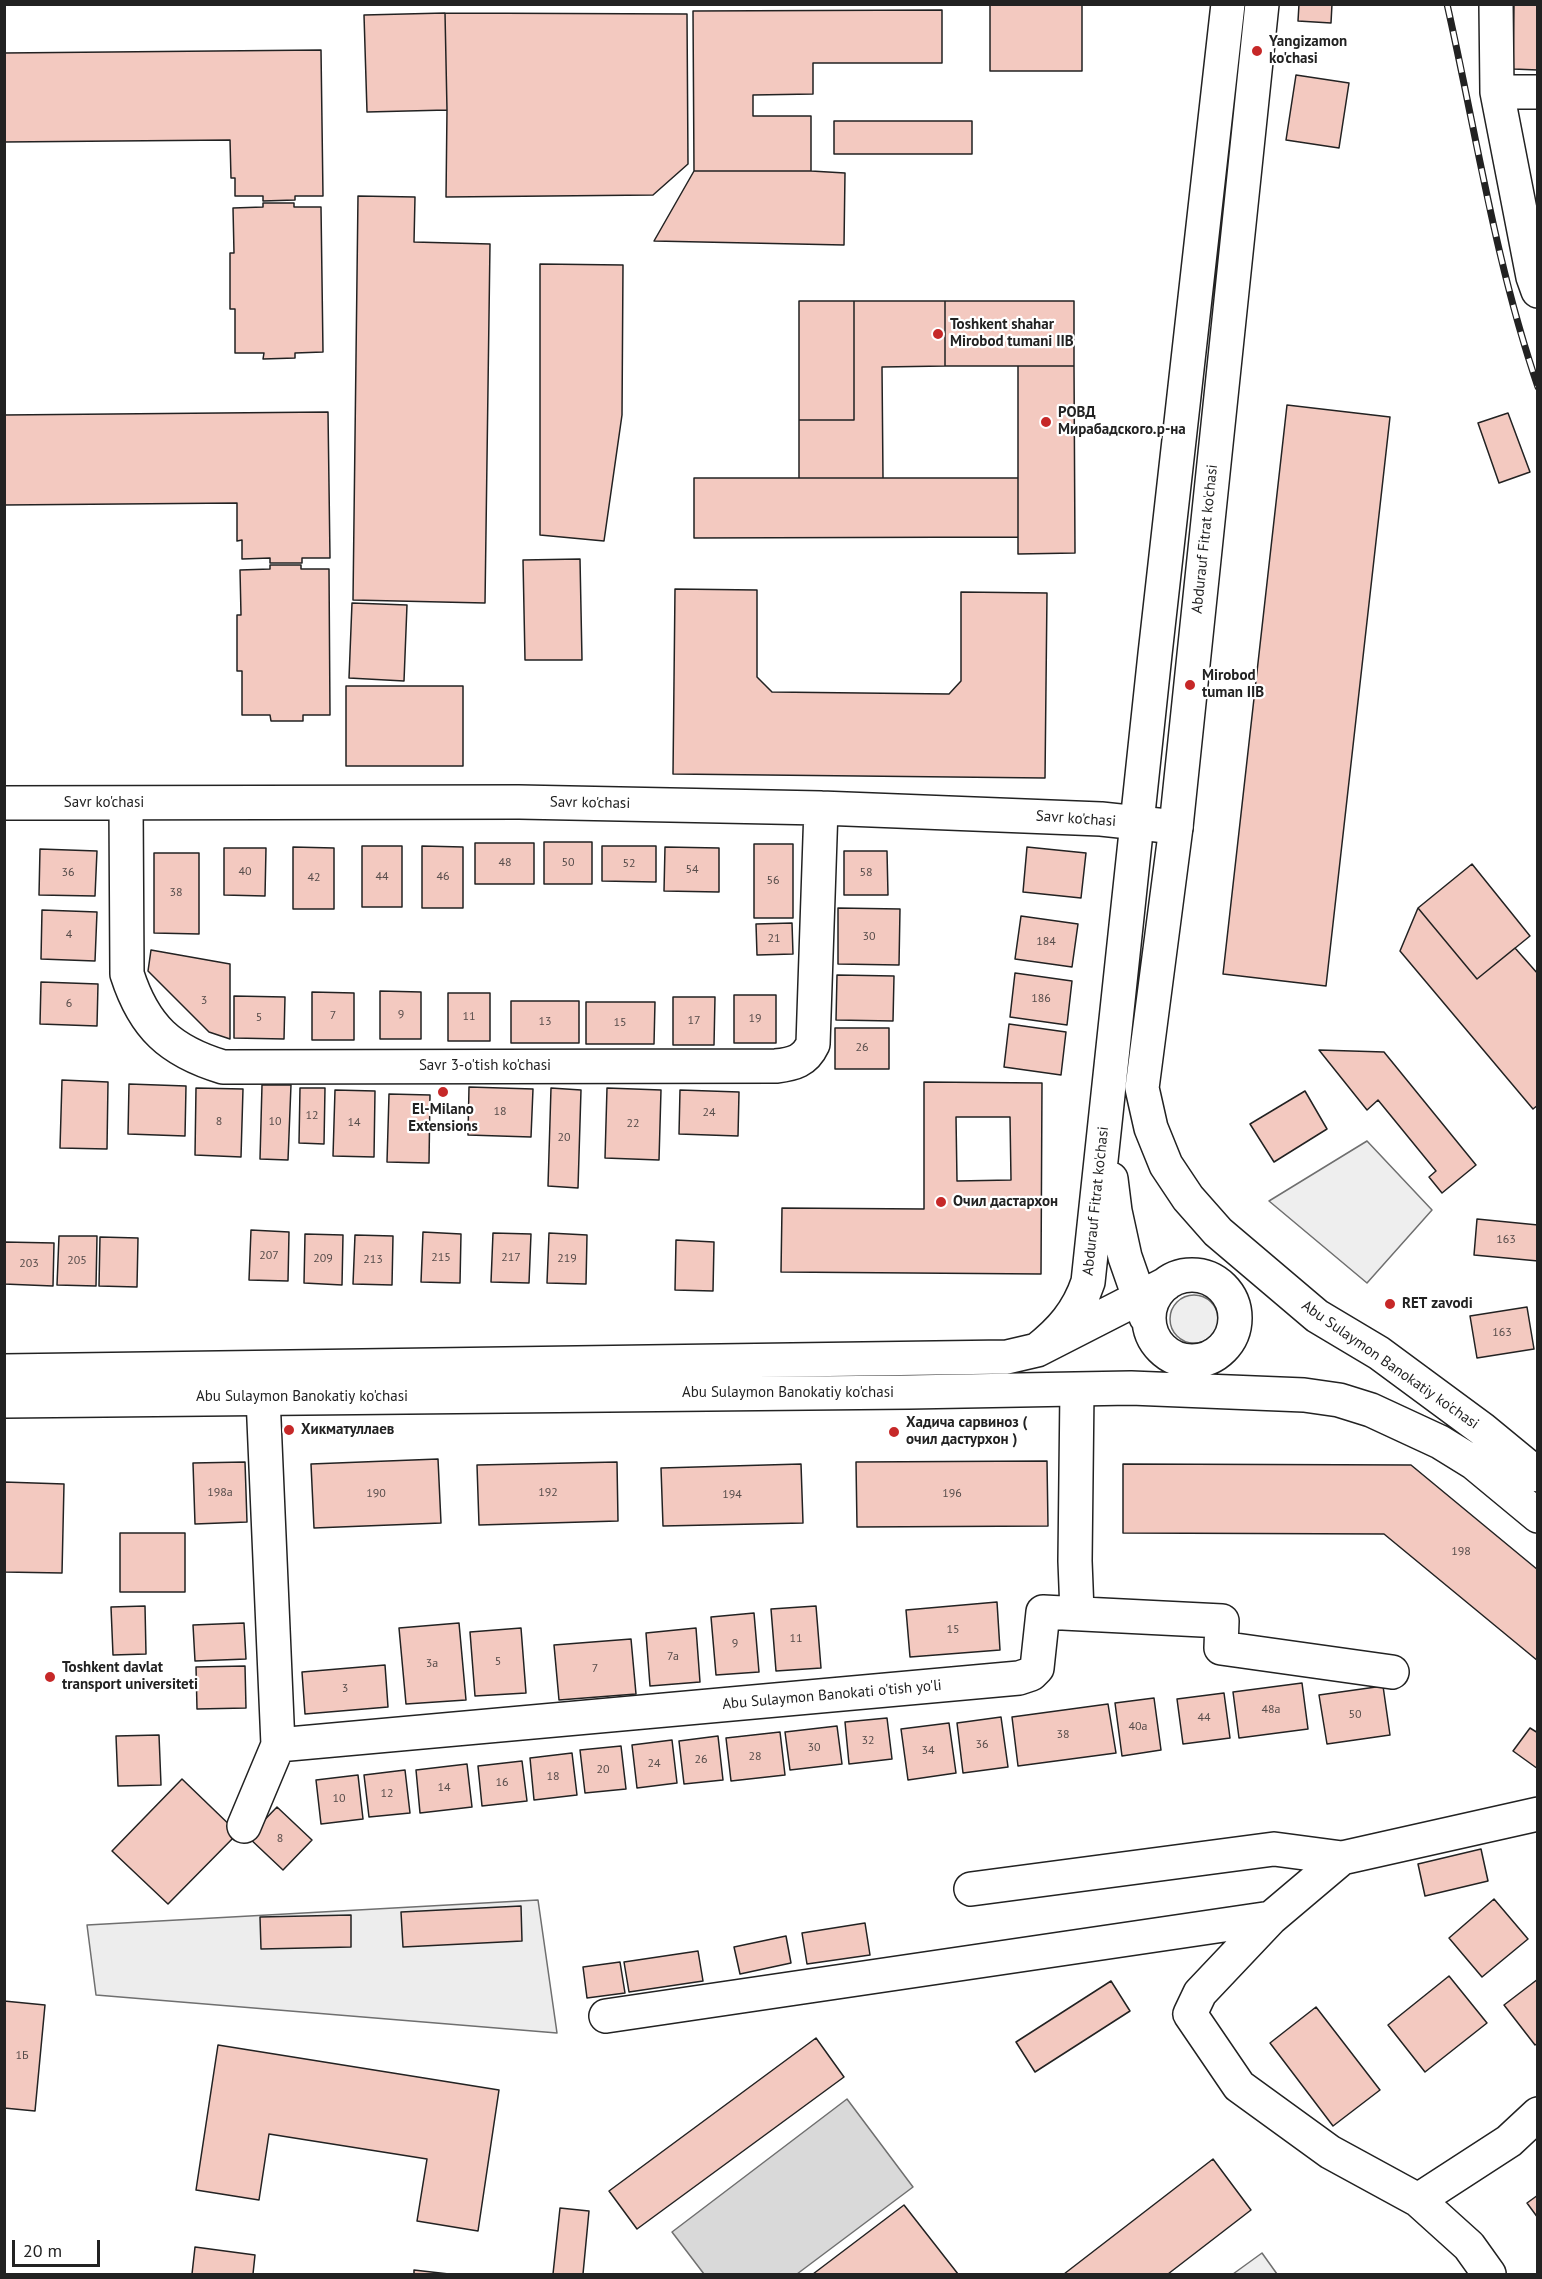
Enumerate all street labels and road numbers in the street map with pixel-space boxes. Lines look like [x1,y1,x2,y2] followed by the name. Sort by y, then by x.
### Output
[1188,464,1222,614] street label: Abdurauf Fitrat ko'chasi
[550,793,630,813] street label: Savr ko'chasi
[64,794,144,812] street label: Savr ko'chasi
[1035,807,1117,831] street label: Savr ko'chasi
[419,1057,551,1075] street label: Savr 3-o'tish ko'chasi
[1079,1126,1113,1276] street label: Abdurauf Fitrat ko'chasi
[1298,1297,1482,1433] street label: Abu Sulaymon Banokatiy ko'chasi
[682,1384,894,1402] street label: Abu Sulaymon Banokatiy ko'chasi
[196,1388,408,1406] street label: Abu Sulaymon Banokatiy ko'chasi
[721,1676,943,1714] street label: Abu Sulaymon Banokati o'tish yo'li

